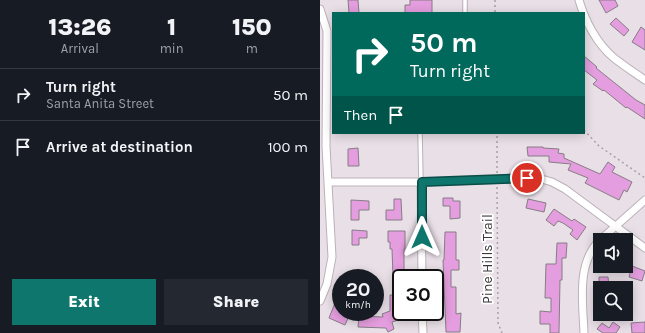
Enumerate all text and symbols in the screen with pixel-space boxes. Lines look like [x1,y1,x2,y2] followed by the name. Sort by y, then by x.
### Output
[48,13,111,41] text: 13:26
[167,13,176,41] text: 1
[232,13,272,41] text: 150
[410,26,478,59] text: 50 m
[344,28,396,80] icon: right
[61,41,99,56] text: Arrival
[160,41,184,56] text: min
[246,41,258,56] text: m
[410,60,490,82] text: Turn right
[46,78,116,96] text: Turn right
[12,84,34,106] icon: right
[273,86,308,104] text: 50 m
[46,96,154,111] text: Santa Anita Street
[385,104,407,126] icon: arrive
[344,106,377,124] text: Then
[12,136,34,158] icon: arrive
[46,138,193,156] text: Arrive at destination
[268,138,308,156] text: 100 m
[510,161,544,195] pin
[516,167,538,189] icon: arrive
[479,214,496,304] street label: Pine Hills Trail
[401,216,443,258] position arrow
[593,233,633,321] map controls
[593,233,633,273] button: sound
[392,269,444,321] speed limit sign: 30
[346,278,370,301] text: 20
[12,279,156,325] button: Exit
[164,279,308,325] button: Share
[593,281,633,321] button: search
[345,299,371,311] text: km/h

